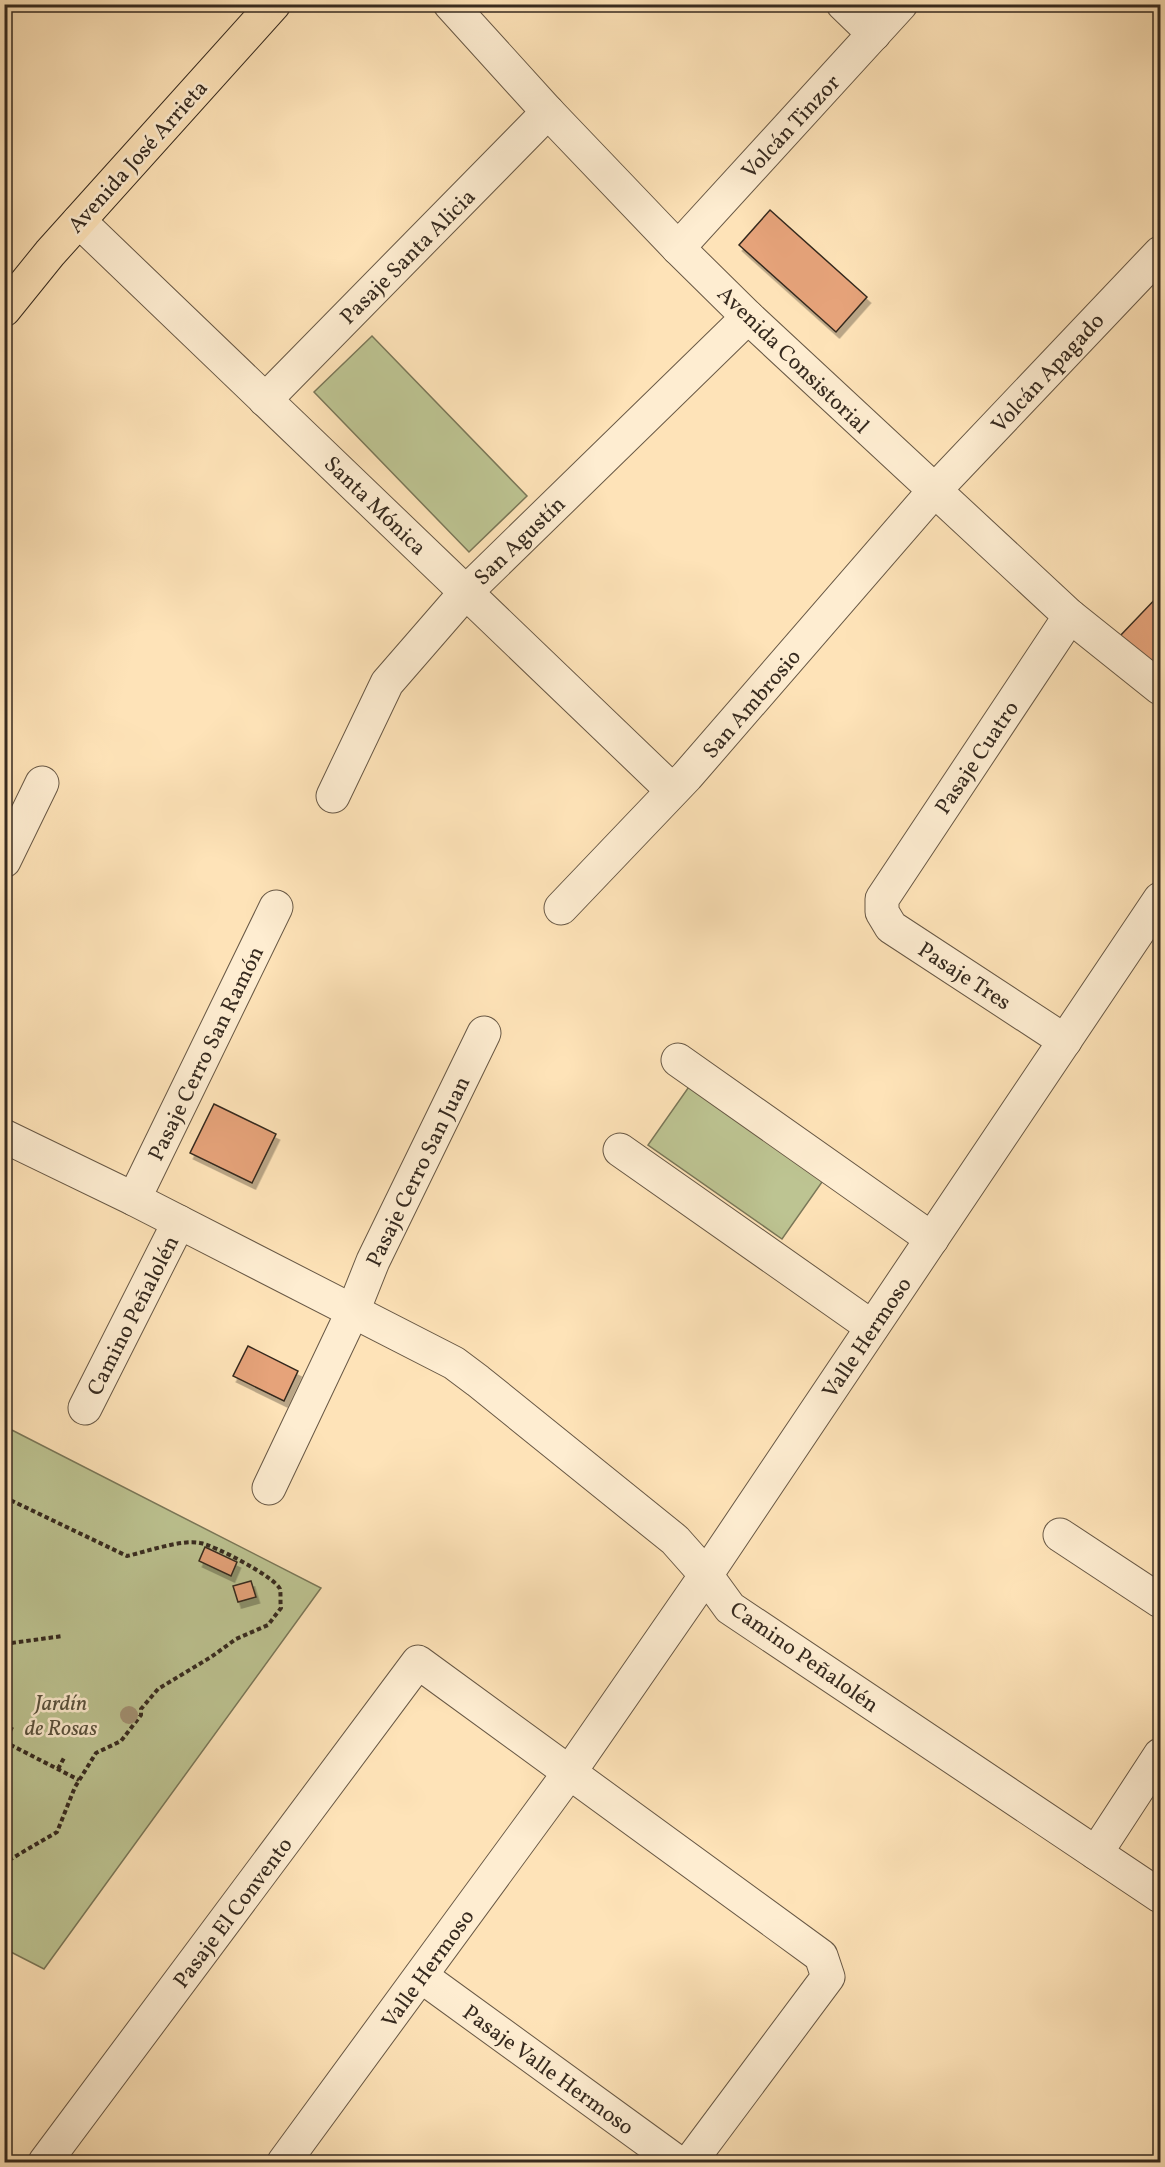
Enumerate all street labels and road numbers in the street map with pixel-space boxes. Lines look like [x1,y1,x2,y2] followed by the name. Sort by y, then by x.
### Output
[735,69,848,187] street label: Volcán Tinzor
[62,74,216,241] street label: Avenida José Arrieta
[334,183,484,333] street label: Pasaje Santa Alicia
[709,280,875,442] street label: Avenida Consistorial
[985,307,1113,441] street label: Volcán Apagado
[316,450,432,564] street label: Santa Mónica
[468,490,573,593] street label: San Agustín
[696,643,809,766] street label: San Ambrosio
[929,695,1028,821] street label: Pasaje Cuatro
[911,935,1016,1019] street label: Pasaje Tres
[142,941,273,1167] street label: Pasaje Cerro San Ramón
[360,1071,479,1273] street label: Pasaje Cerro San Juan
[81,1231,188,1401] street label: Camino Peñalolén
[816,1271,920,1405] street label: Valle Hermoso
[723,1595,884,1721] street label: Camino Peñalolén
[167,1832,301,1995] street label: Pasaje El Convento
[375,1904,483,2035] street label: Valle Hermoso
[455,1998,640,2144] street label: Pasaje Valle Hermoso

